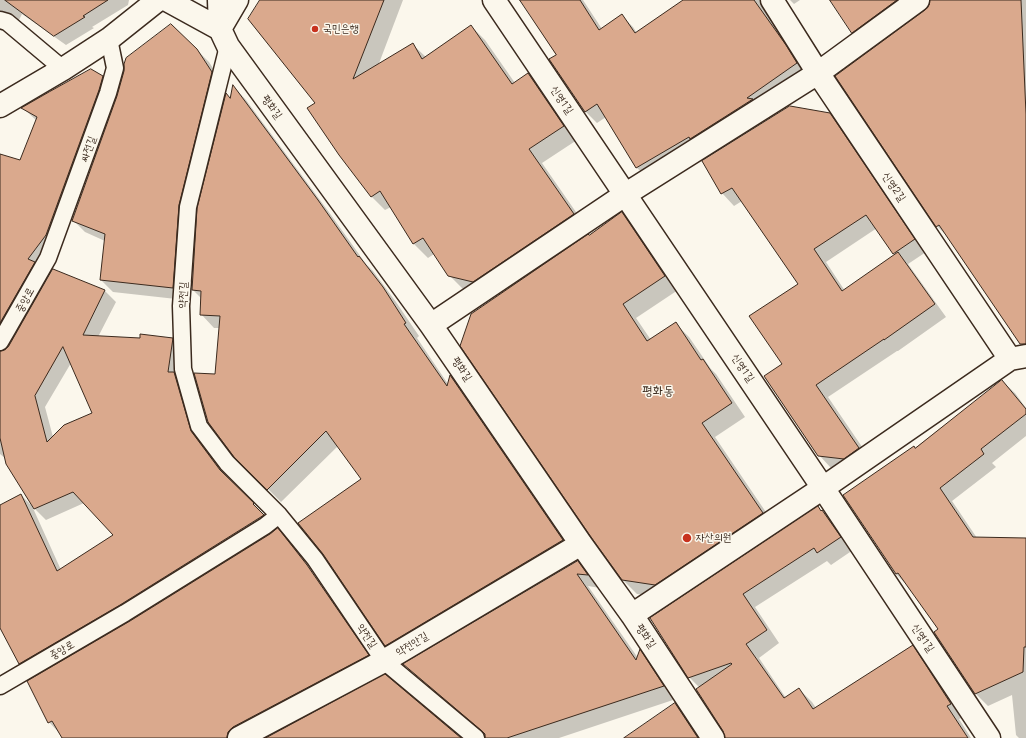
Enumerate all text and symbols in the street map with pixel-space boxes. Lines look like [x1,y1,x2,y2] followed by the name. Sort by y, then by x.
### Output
[323,22,358,36] place label: 국민은행
[310,24,320,34] marker: 국민은행
[548,83,576,117] street label: 신영1길
[259,92,285,122] street label: 평화길
[77,134,99,164] street label: 싸전길
[879,170,909,204] street label: 신영2길
[176,281,190,309] street label: 약전길
[13,285,37,315] street label: 중앙로
[729,351,757,385] street label: 신영1길
[449,354,475,384] street label: 평화길
[642,383,674,399] district label: 평화동
[696,531,731,545] place label: 자산의원
[681,532,693,544] marker: 자산의원
[354,621,380,651] street label: 약전길
[633,621,659,651] street label: 평화길
[909,621,937,655] street label: 신영1길
[393,629,431,659] street label: 약전안길
[47,638,77,662] street label: 중앙로

